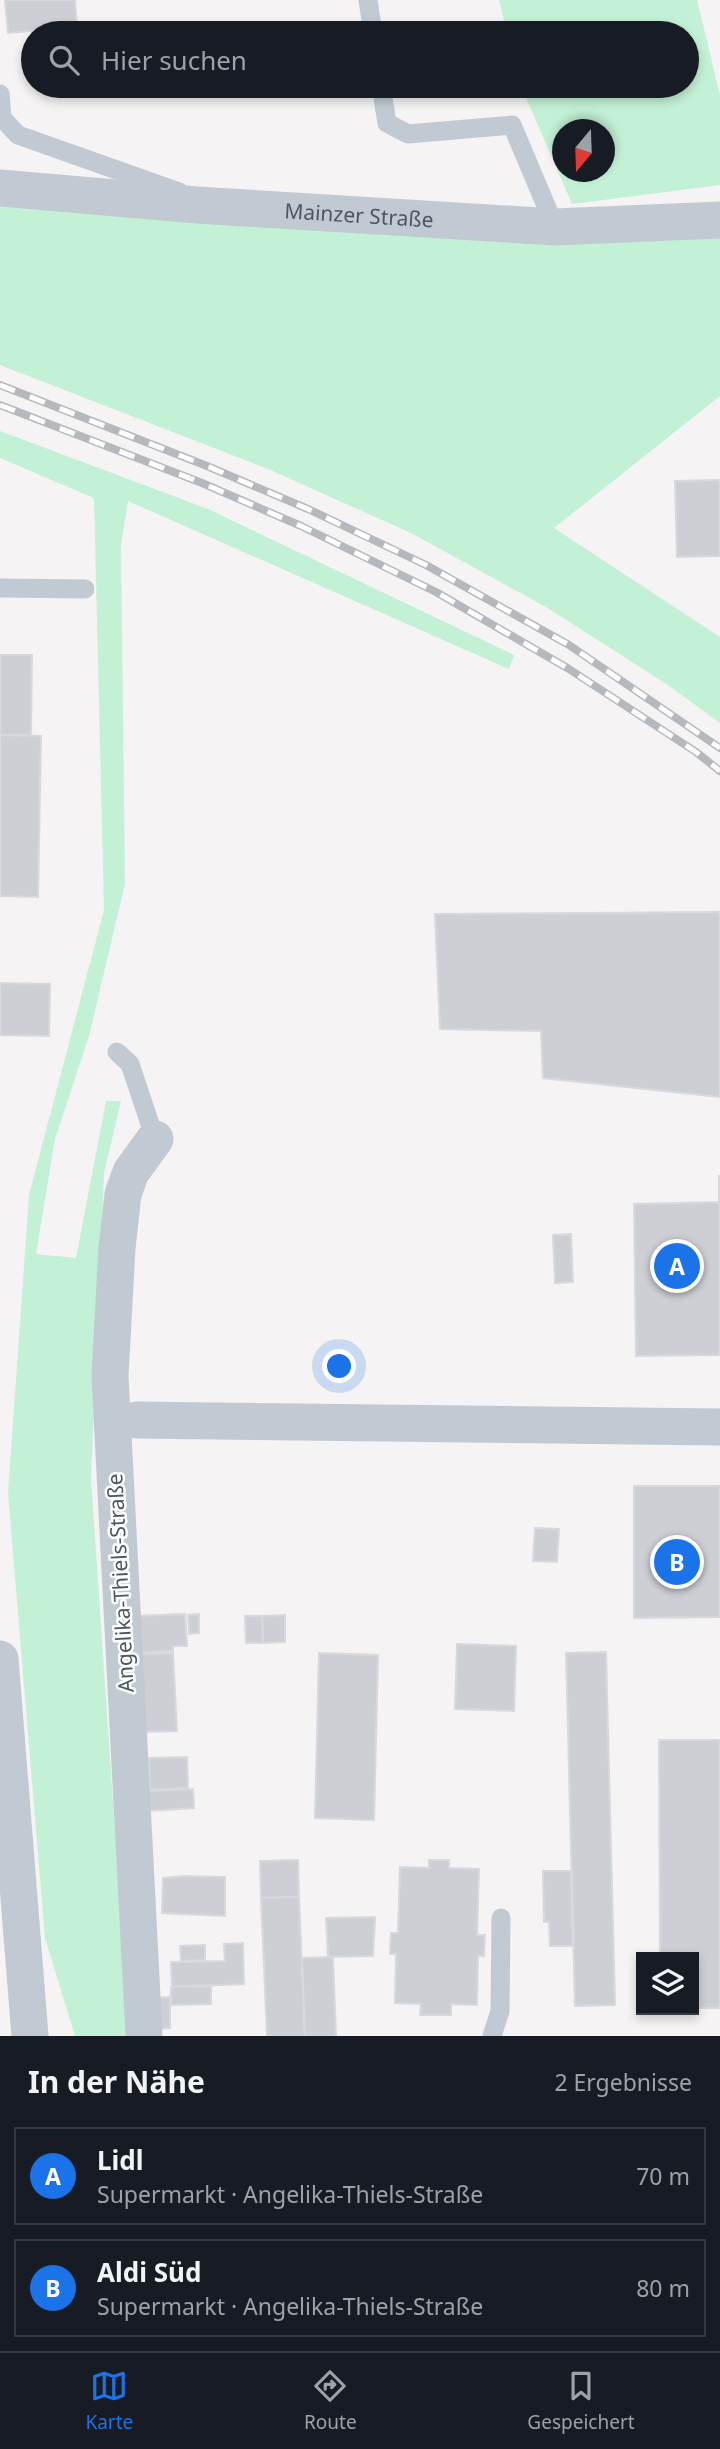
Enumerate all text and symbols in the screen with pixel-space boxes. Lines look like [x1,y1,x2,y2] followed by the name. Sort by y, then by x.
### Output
[21,21,699,98] search box
[45,41,83,79] icon: search
[101,42,247,78] text: Hier suchen
[552,119,615,182] north arrow
[284,196,434,234] street label: Mainzer Straße
[654,1240,700,1292] pin: A
[322,1349,356,1383] your location
[100,1473,140,1693] street label: Angelika-Thiels-Straße
[654,1536,700,1588] pin: B
[636,1952,699,2015] map controls
[636,1952,699,2015] button: layers
[28,2061,205,2102] text: In der Nähe
[554,2066,692,2098] text: 2 Ergebnisse
[97,2142,144,2178] text: Lidl
[45,2160,61,2192] text: A
[636,2160,690,2192] text: 70 m
[97,2178,483,2210] text: Supermarkt · Angelika-Thiels-Straße
[97,2254,201,2290] text: Aldi Süd
[45,2272,61,2304] text: B
[636,2272,690,2304] text: 80 m
[97,2290,483,2322] text: Supermarkt · Angelika-Thiels-Straße
[85,2367,133,2435] tab: Karte
[304,2367,357,2435] tab: Route
[527,2367,635,2435] tab: Gespeichert

